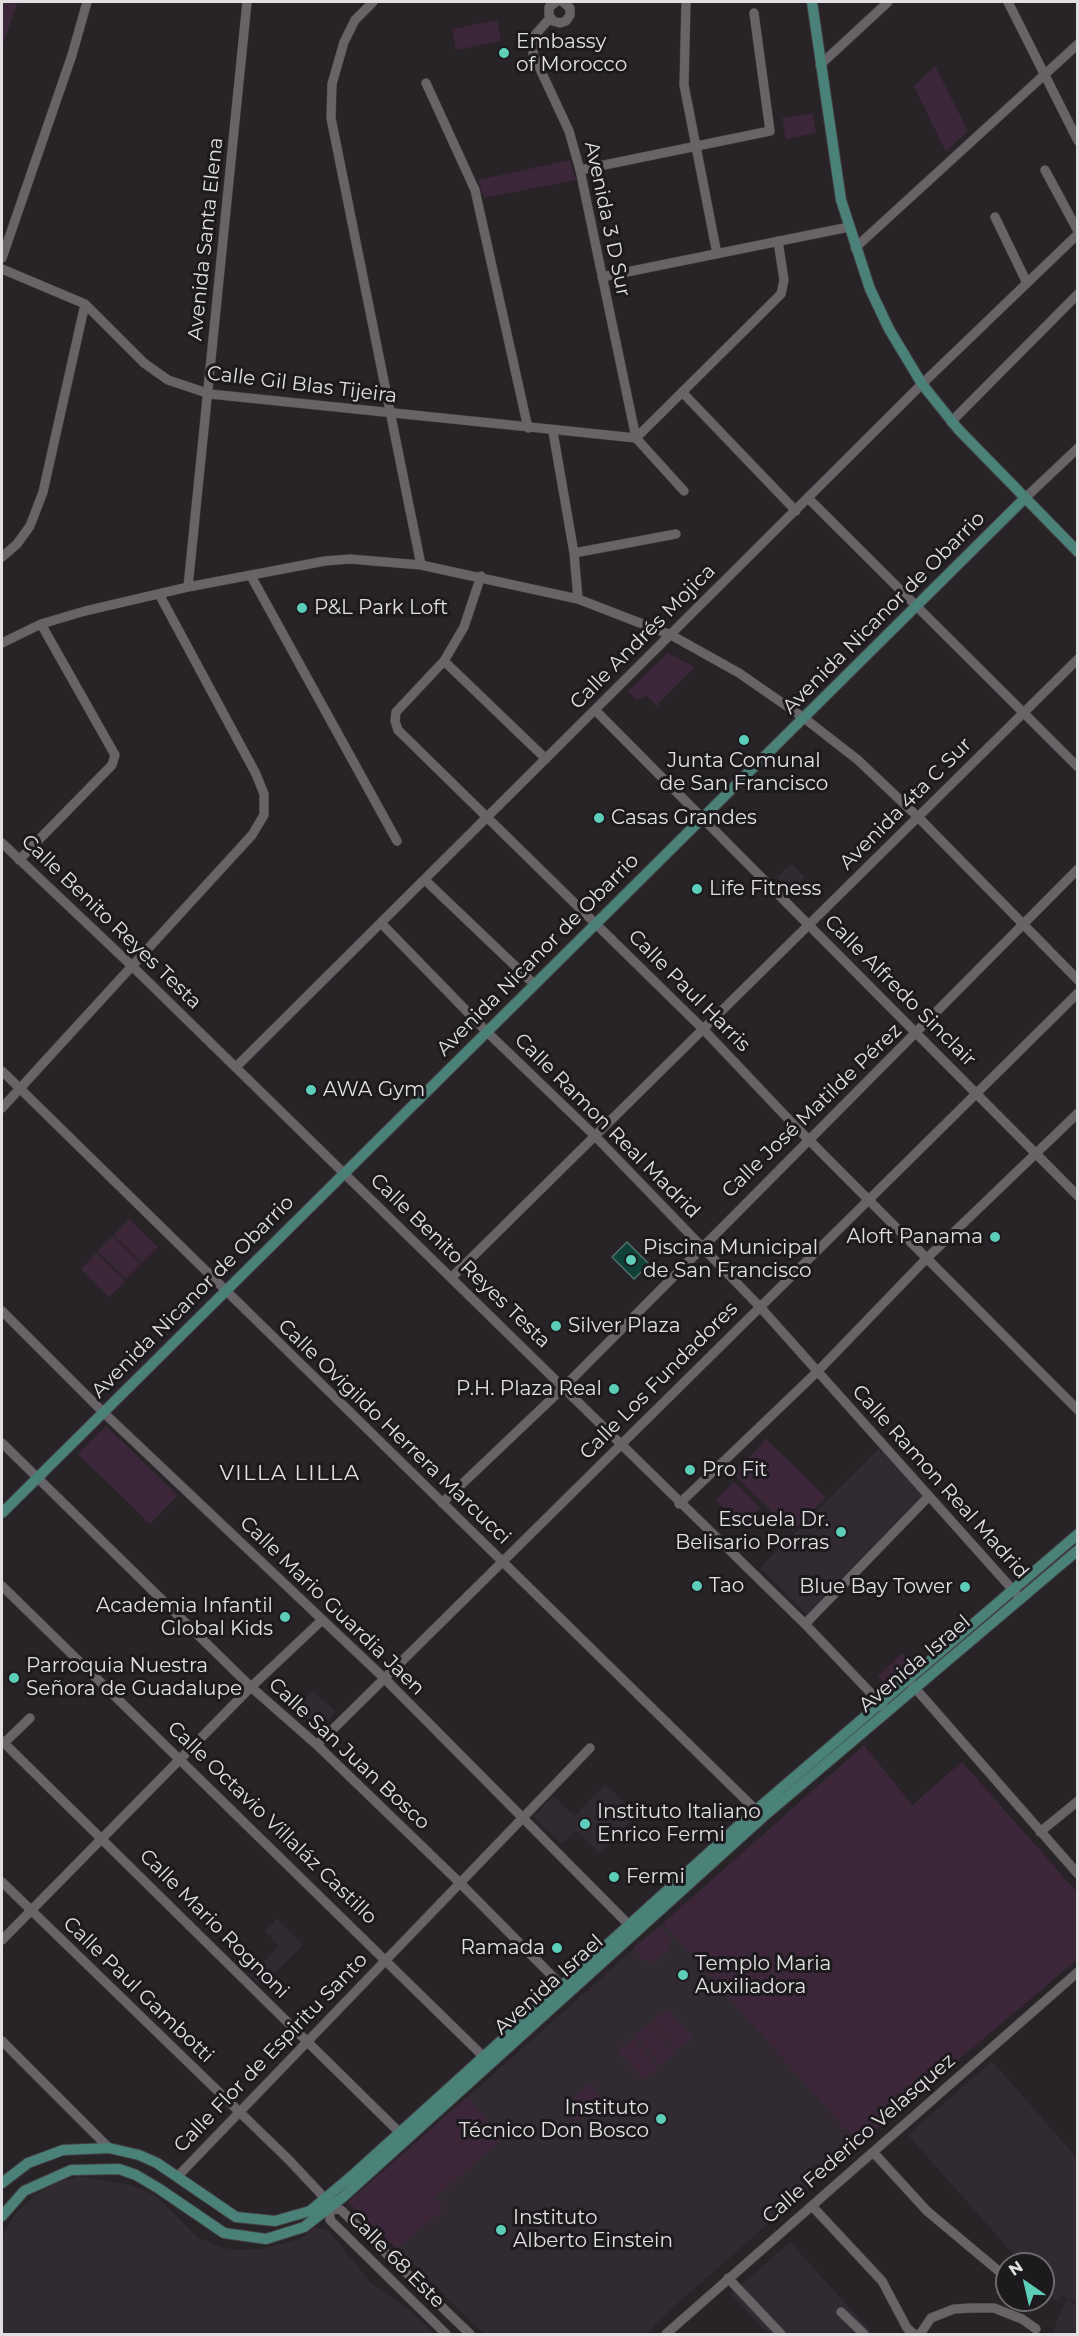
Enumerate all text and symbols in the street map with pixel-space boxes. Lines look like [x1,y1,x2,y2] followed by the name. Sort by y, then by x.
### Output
[516,30,627,77] place label: Embassy of Morocco
[497,46,511,60] marker: Embassy of Morocco
[183,136,229,342] street label: Avenida Santa Elena
[579,139,635,299] street label: Avenida 3 D Sur
[206,361,398,409] street label: Calle Gil Blas Tijeira
[778,507,990,719] street label: Avenida Nicanor de Obarrio
[565,559,721,715] street label: Calle Andrés Mojica
[314,596,448,620] place label: P&L Park Loft
[295,601,309,615] marker: P&L Park Loft
[737,733,751,747] marker: Junta Comunal de San Francisco
[835,733,977,875] street label: Avenida 4ta C Sur
[660,749,828,796] place label: Junta Comunal de San Francisco
[611,806,757,830] place label: Casas Grandes
[592,811,606,825] marker: Casas Grandes
[16,830,206,1014] street label: Calle Benito Reyes Testa
[432,849,644,1061] street label: Avenida Nicanor de Obarrio
[709,877,821,901] place label: Life Fitness
[690,882,704,896] marker: Life Fitness
[819,910,981,1072] street label: Calle Alfredo Sinclair
[623,925,755,1057] street label: Calle Paul Harris
[717,1019,907,1203] street label: Calle José Matilde Pérez
[509,1028,705,1224] street label: Calle Ramon Real Madrid
[323,1078,425,1102] place label: AWA Gym
[304,1083,318,1097] marker: AWA Gym
[365,1169,555,1353] street label: Calle Benito Reyes Testa
[87,1191,299,1403] street label: Avenida Nicanor de Obarrio
[846,1225,983,1249] place label: Aloft Panama
[988,1230,1002,1244] marker: Aloft Panama
[643,1236,818,1283] place label: Piscina Municipal de San Francisco
[624,1253,638,1267] marker: Piscina Municipal de San Francisco
[575,1297,743,1465] street label: Calle Los Fundadores
[273,1314,515,1550] street label: Calle Ovigildo Herrera Marcucci
[568,1314,680,1338] place label: Silver Plaza
[549,1319,563,1333] marker: Silver Plaza
[456,1377,602,1401] place label: P.H. Plaza Real
[847,1380,1033,1584] street label: Calle Ramon Real Madrid
[607,1382,621,1396] marker: P.H. Plaza Real
[702,1458,767,1482] place label: Pro Fit
[220,1461,360,1487] district label: VILLA LILLA
[683,1463,697,1477] marker: Pro Fit
[675,1508,829,1555] place label: Escuela Dr. Belisario Porras
[235,1511,429,1701] street label: Calle Mario Guardia Jaen
[834,1525,848,1539] marker: Escuela Dr. Belisario Porras
[709,1574,744,1598] place label: Tao
[799,1575,953,1599] place label: Blue Bay Tower
[690,1579,704,1593] marker: Tao
[958,1580,972,1594] marker: Blue Bay Tower
[96,1594,273,1641] place label: Academia Infantil Global Kids
[278,1610,292,1624] marker: Academia Infantil Global Kids
[854,1610,976,1718] street label: Avenida Israel
[26,1654,242,1701] place label: Parroquia Nuestra Señora de Guadalupe
[7,1671,21,1685] marker: Parroquia Nuestra Señora de Guadalupe
[263,1673,435,1835] street label: Calle San Juan Bosco
[162,1716,382,1930] street label: Calle Octavio Villaláz Castillo
[597,1800,761,1847] place label: Instituto Italiano Enrico Fermi
[578,1817,592,1831] marker: Instituto Italiano Enrico Fermi
[134,1844,294,2004] street label: Calle Mario Rognoni
[626,1865,685,1889] place label: Fermi
[607,1870,621,1884] marker: Fermi
[58,1912,218,2068] street label: Calle Paul Gambotti
[490,1930,608,2040] street label: Avenida Israel
[460,1936,545,1960] place label: Ramada
[550,1941,564,1955] marker: Ramada
[169,1948,373,2158] street label: Calle Flor de Espiritu Santo
[695,1952,831,1999] place label: Templo Maria Auxiliadora
[676,1968,690,1982] marker: Templo Maria Auxiliadora
[758,2049,960,2229] street label: Calle Federico Velasquez
[459,2096,649,2143] place label: Instituto Técnico Don Bosco
[654,2112,668,2126] marker: Instituto Técnico Don Bosco
[513,2206,673,2253] place label: Instituto Alberto Einstein
[343,2207,449,2313] street label: Calle 68 Este
[494,2223,508,2237] marker: Instituto Alberto Einstein
[995,2252,1055,2312] north arrow
[1005,2257,1026,2280] text: N

